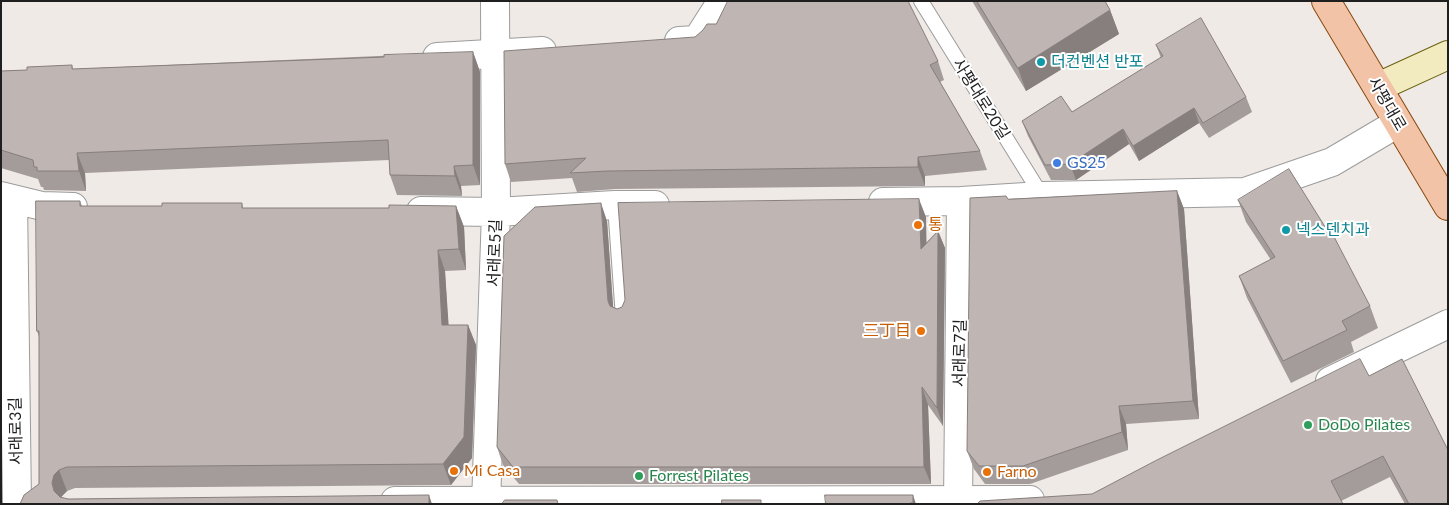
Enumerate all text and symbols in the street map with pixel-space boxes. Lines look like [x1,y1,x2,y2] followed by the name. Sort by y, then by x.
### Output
[1051,52,1143,72] place label: 더컨벤션 반포
[948,55,1014,143] street label: 사평대로20길
[1035,56,1047,68] marker: 더컨벤션 반포
[1364,74,1410,134] street label: 사평대로
[1067,153,1106,173] place label: GS25
[1051,157,1063,169] marker: GS25
[928,215,943,235] place label: 통
[484,219,506,287] street label: 서래로5길
[912,219,924,231] marker: 통
[1296,220,1370,240] place label: 넥스덴치과
[1280,224,1292,236] marker: 넥스덴치과
[950,319,970,387] street label: 서래로7길
[863,321,911,341] place label: 三丁目
[915,325,927,337] marker: 三丁目
[6,397,26,465] street label: 서래로3길
[1318,415,1410,435] place label: DoDo Pilates
[1302,419,1314,431] marker: DoDo Pilates
[464,461,520,481] place label: Mi Casa
[997,462,1037,482] place label: Farno
[448,465,460,477] marker: Mi Casa
[649,466,749,486] place label: Forrest Pilates
[981,466,993,478] marker: Farno
[633,470,645,482] marker: Forrest Pilates

